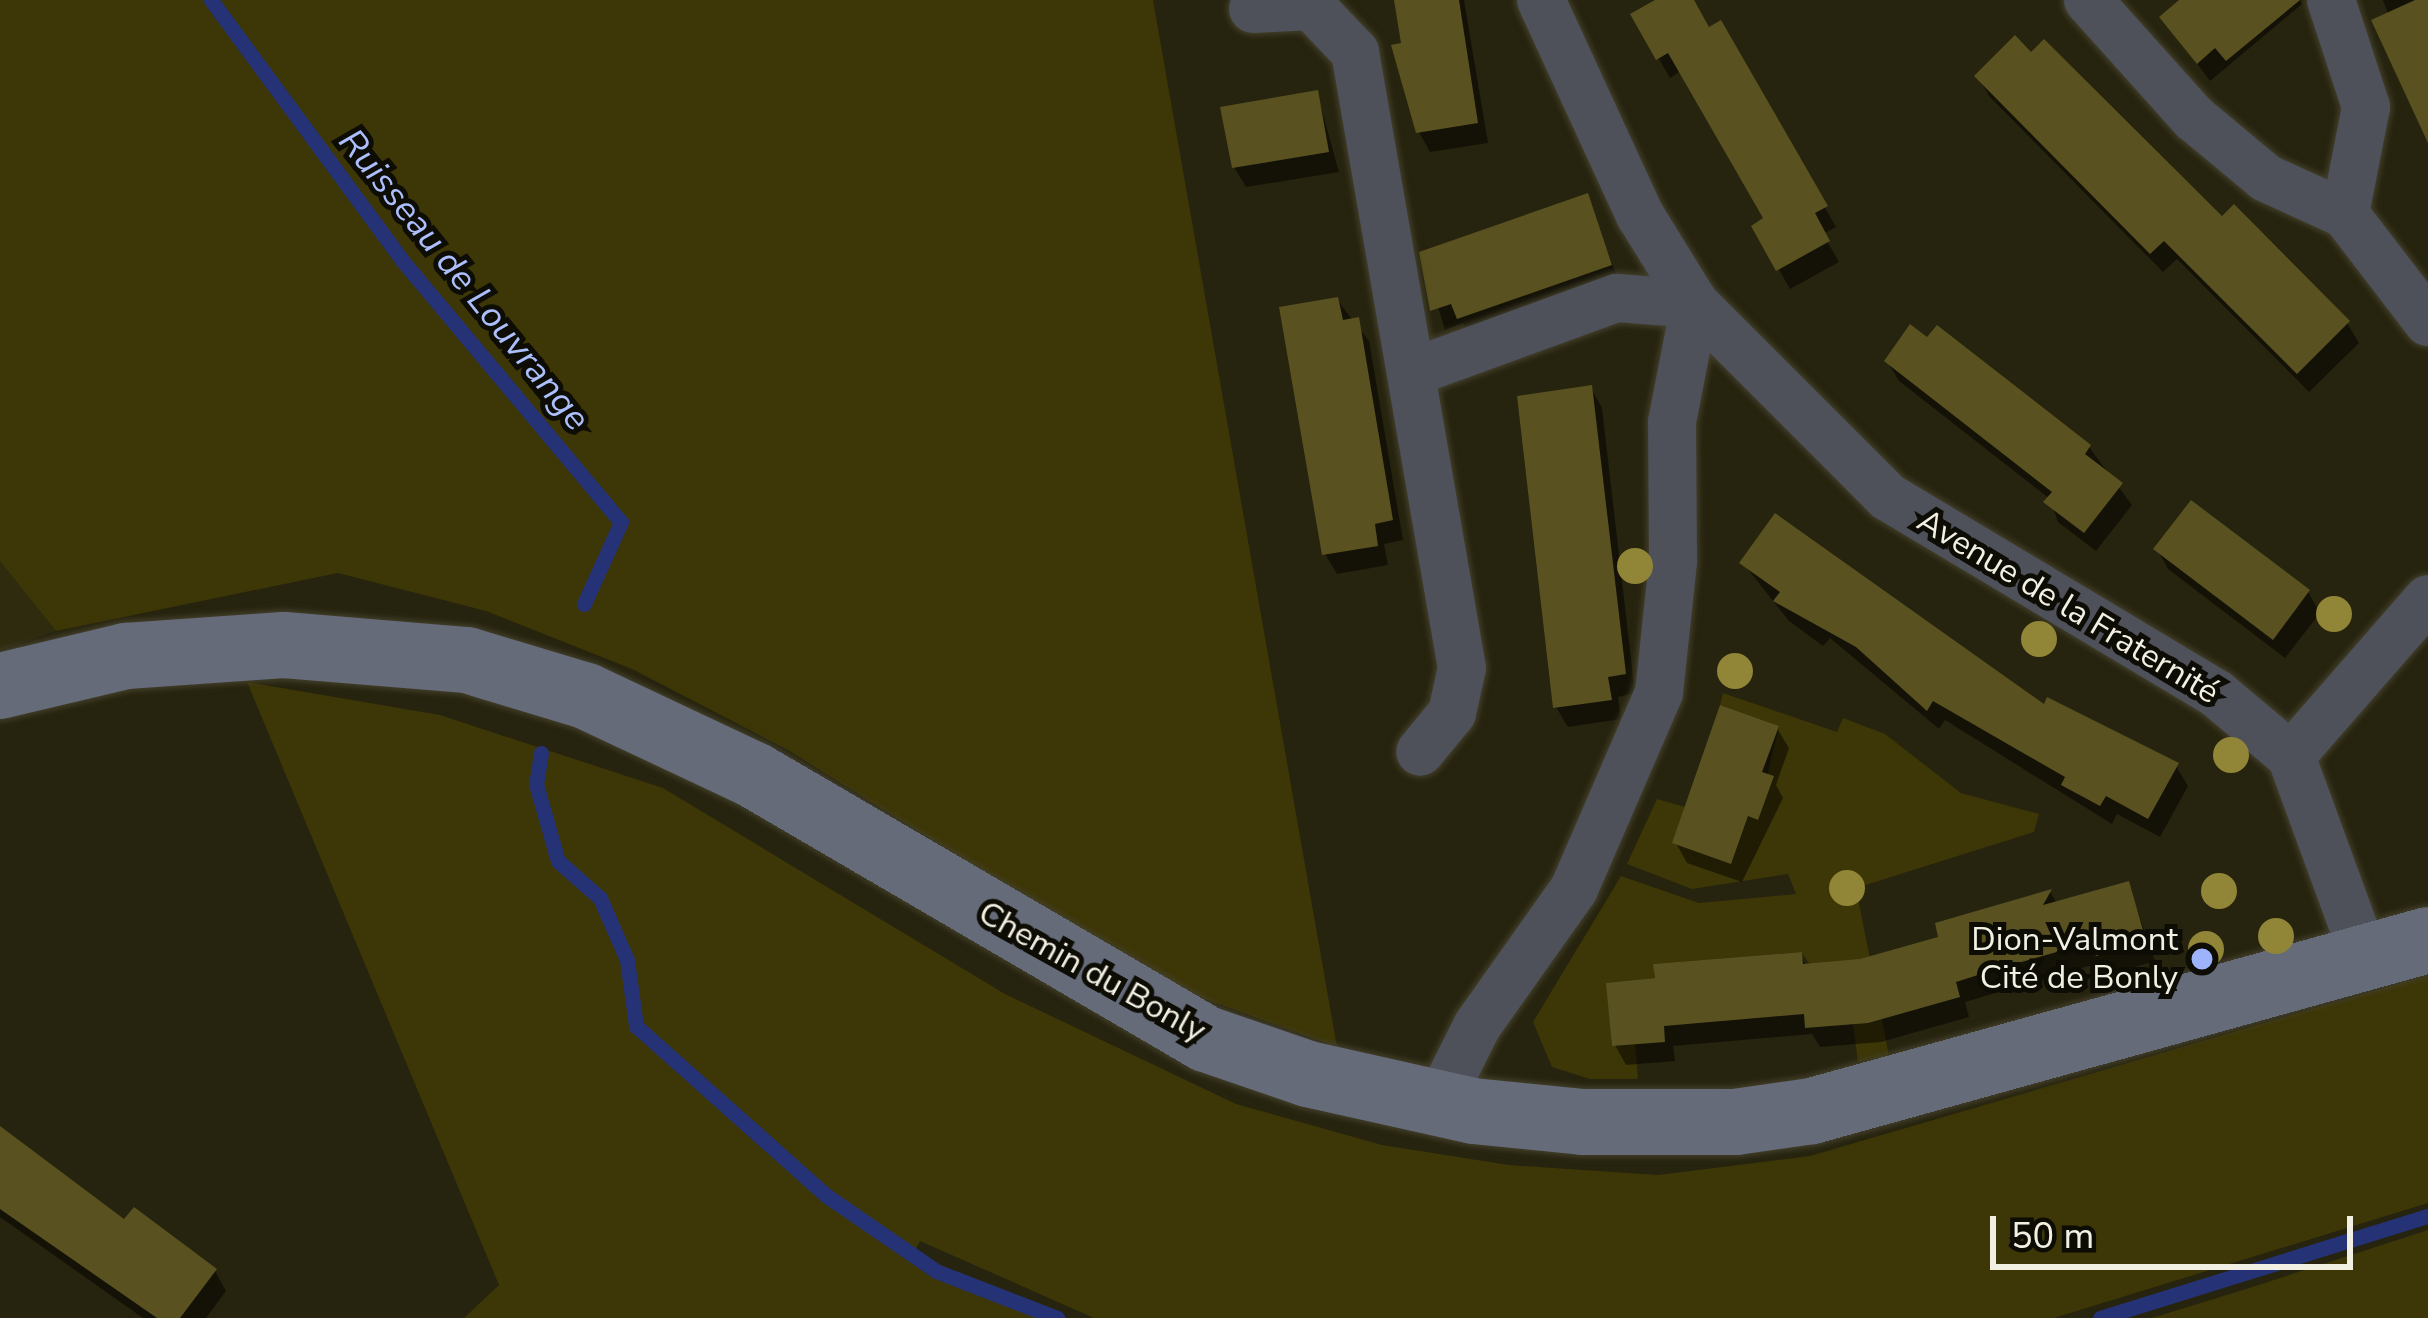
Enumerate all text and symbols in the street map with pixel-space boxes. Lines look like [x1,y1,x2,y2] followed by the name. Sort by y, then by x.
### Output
[329,121,599,439] water label: Ruisseau de Louvrange
[1910,501,2226,713] street label: Avenue de la Fraternité
[971,893,1213,1051] street label: Chemin du Bonly
[1971,920,2178,998] place label: Dion-Valmont Cité de Bonly
[2189,946,2215,972] marker: Dion-Valmont Cité de Bonly
[1996,1192,2359,1266] scale bar
[2011,1212,2094,1261] text: 50 m

